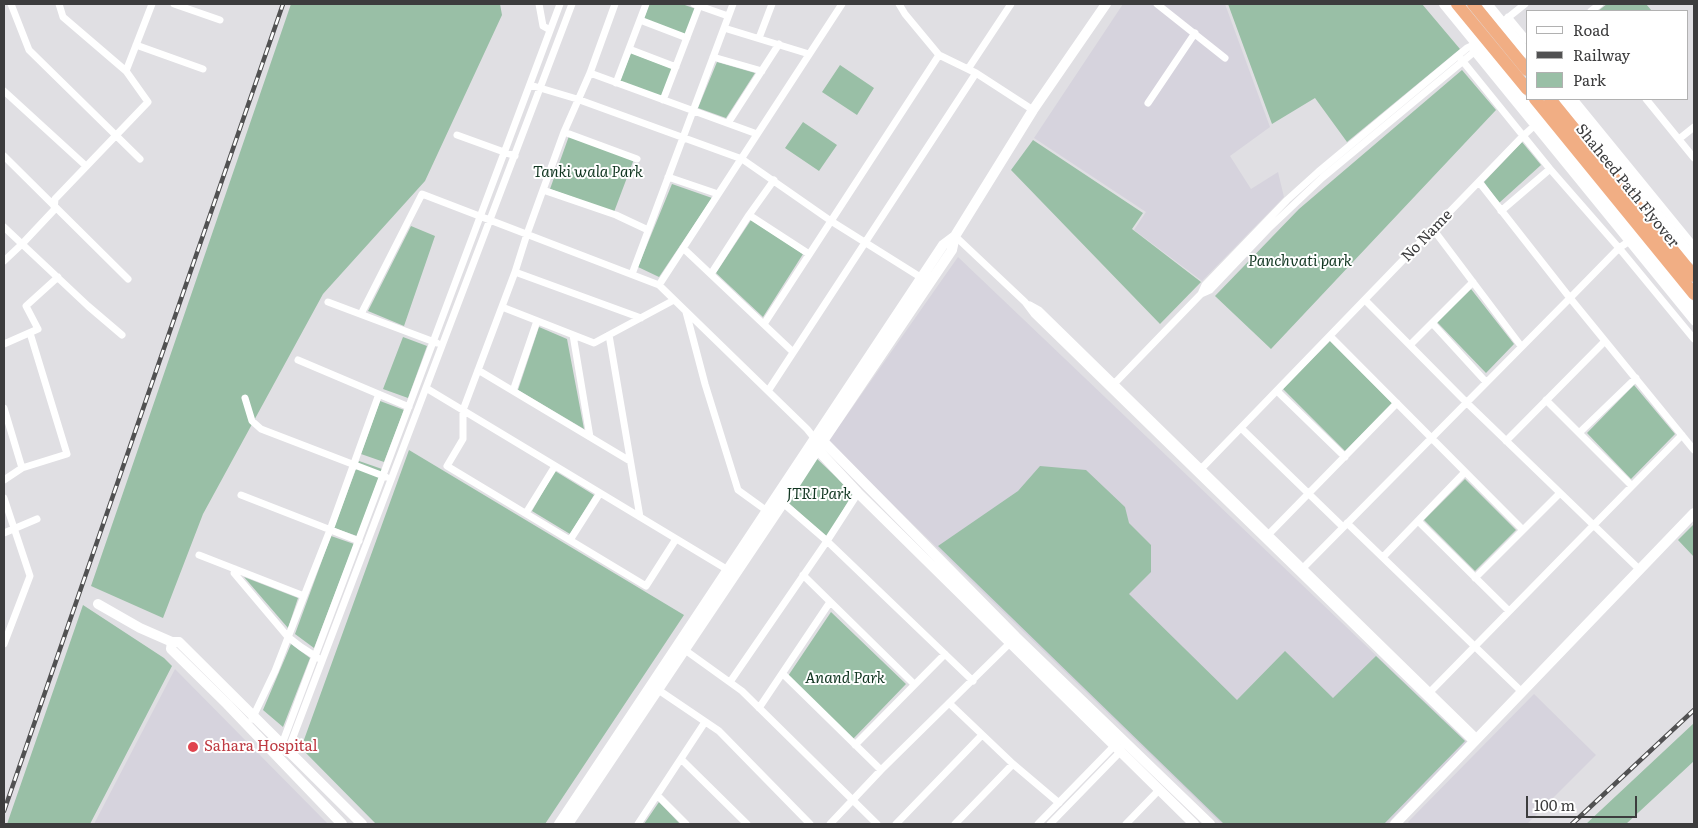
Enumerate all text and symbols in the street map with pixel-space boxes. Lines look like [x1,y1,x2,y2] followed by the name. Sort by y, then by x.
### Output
[1526,10,1688,100] legend
[1573,18,1609,41] text: Road
[1573,43,1630,66] text: Railway
[1573,68,1606,91] text: Park
[1572,121,1682,251] street label: Shaheed Path Flyover
[533,164,643,182] park label: Tanki wala Park
[1398,206,1456,266] street label: No Name
[1248,253,1352,271] park label: Panchvati park
[786,486,852,504] park label: JTRI Park
[805,670,885,688] park label: Anand Park
[204,738,318,756] place label: Sahara Hospital
[186,740,200,754] marker: Sahara Hospital
[1528,786,1639,818] scale bar
[1534,793,1575,816] text: 100 m

